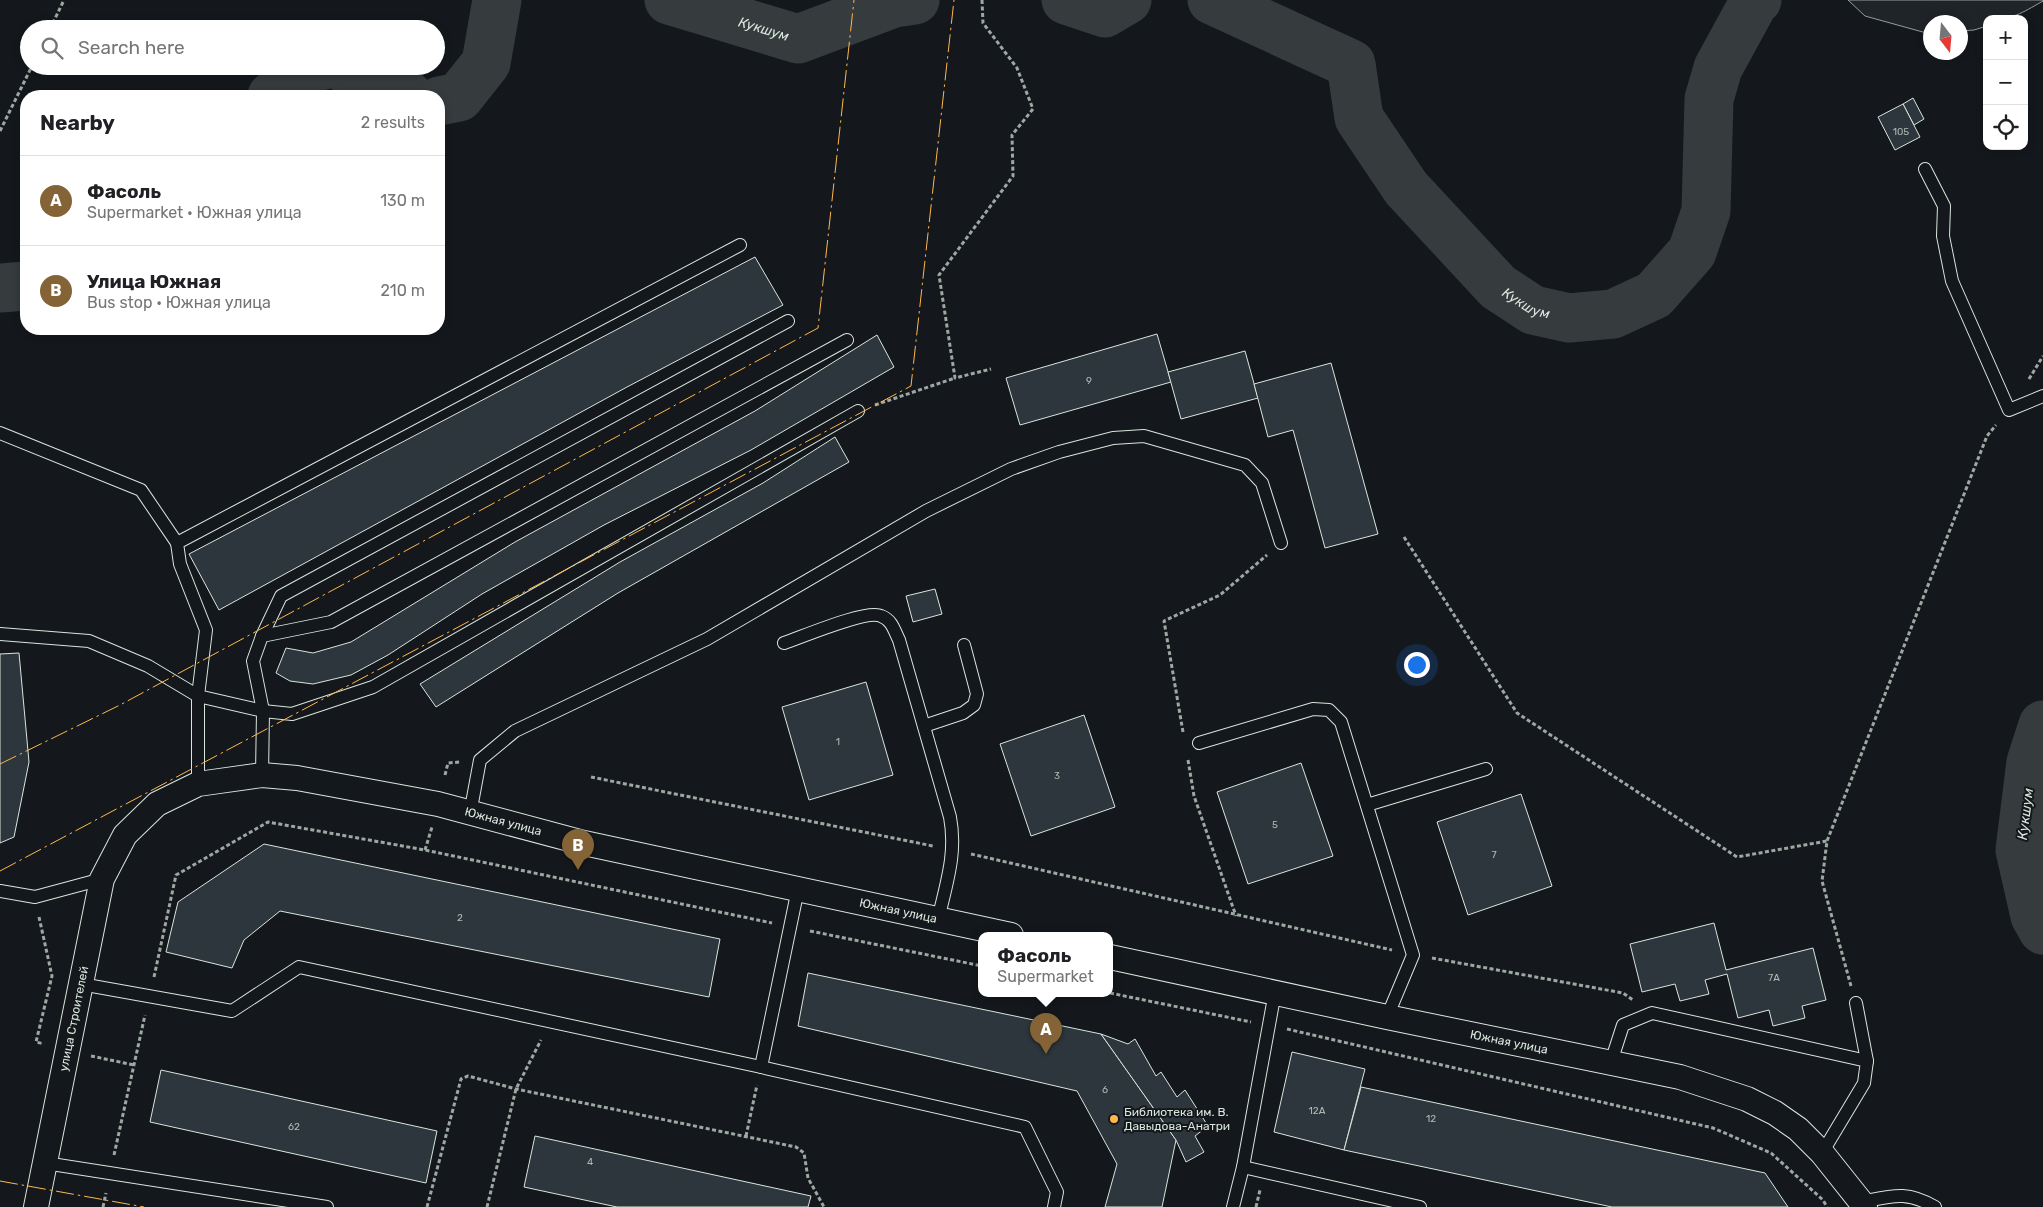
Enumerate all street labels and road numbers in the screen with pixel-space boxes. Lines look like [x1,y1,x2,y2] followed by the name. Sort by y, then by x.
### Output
[463,804,543,838] street label: Южная улица
[858,896,938,926] street label: Южная улица
[56,965,91,1073] street label: улица Строителей
[1469,1027,1549,1057] street label: Южная улица

